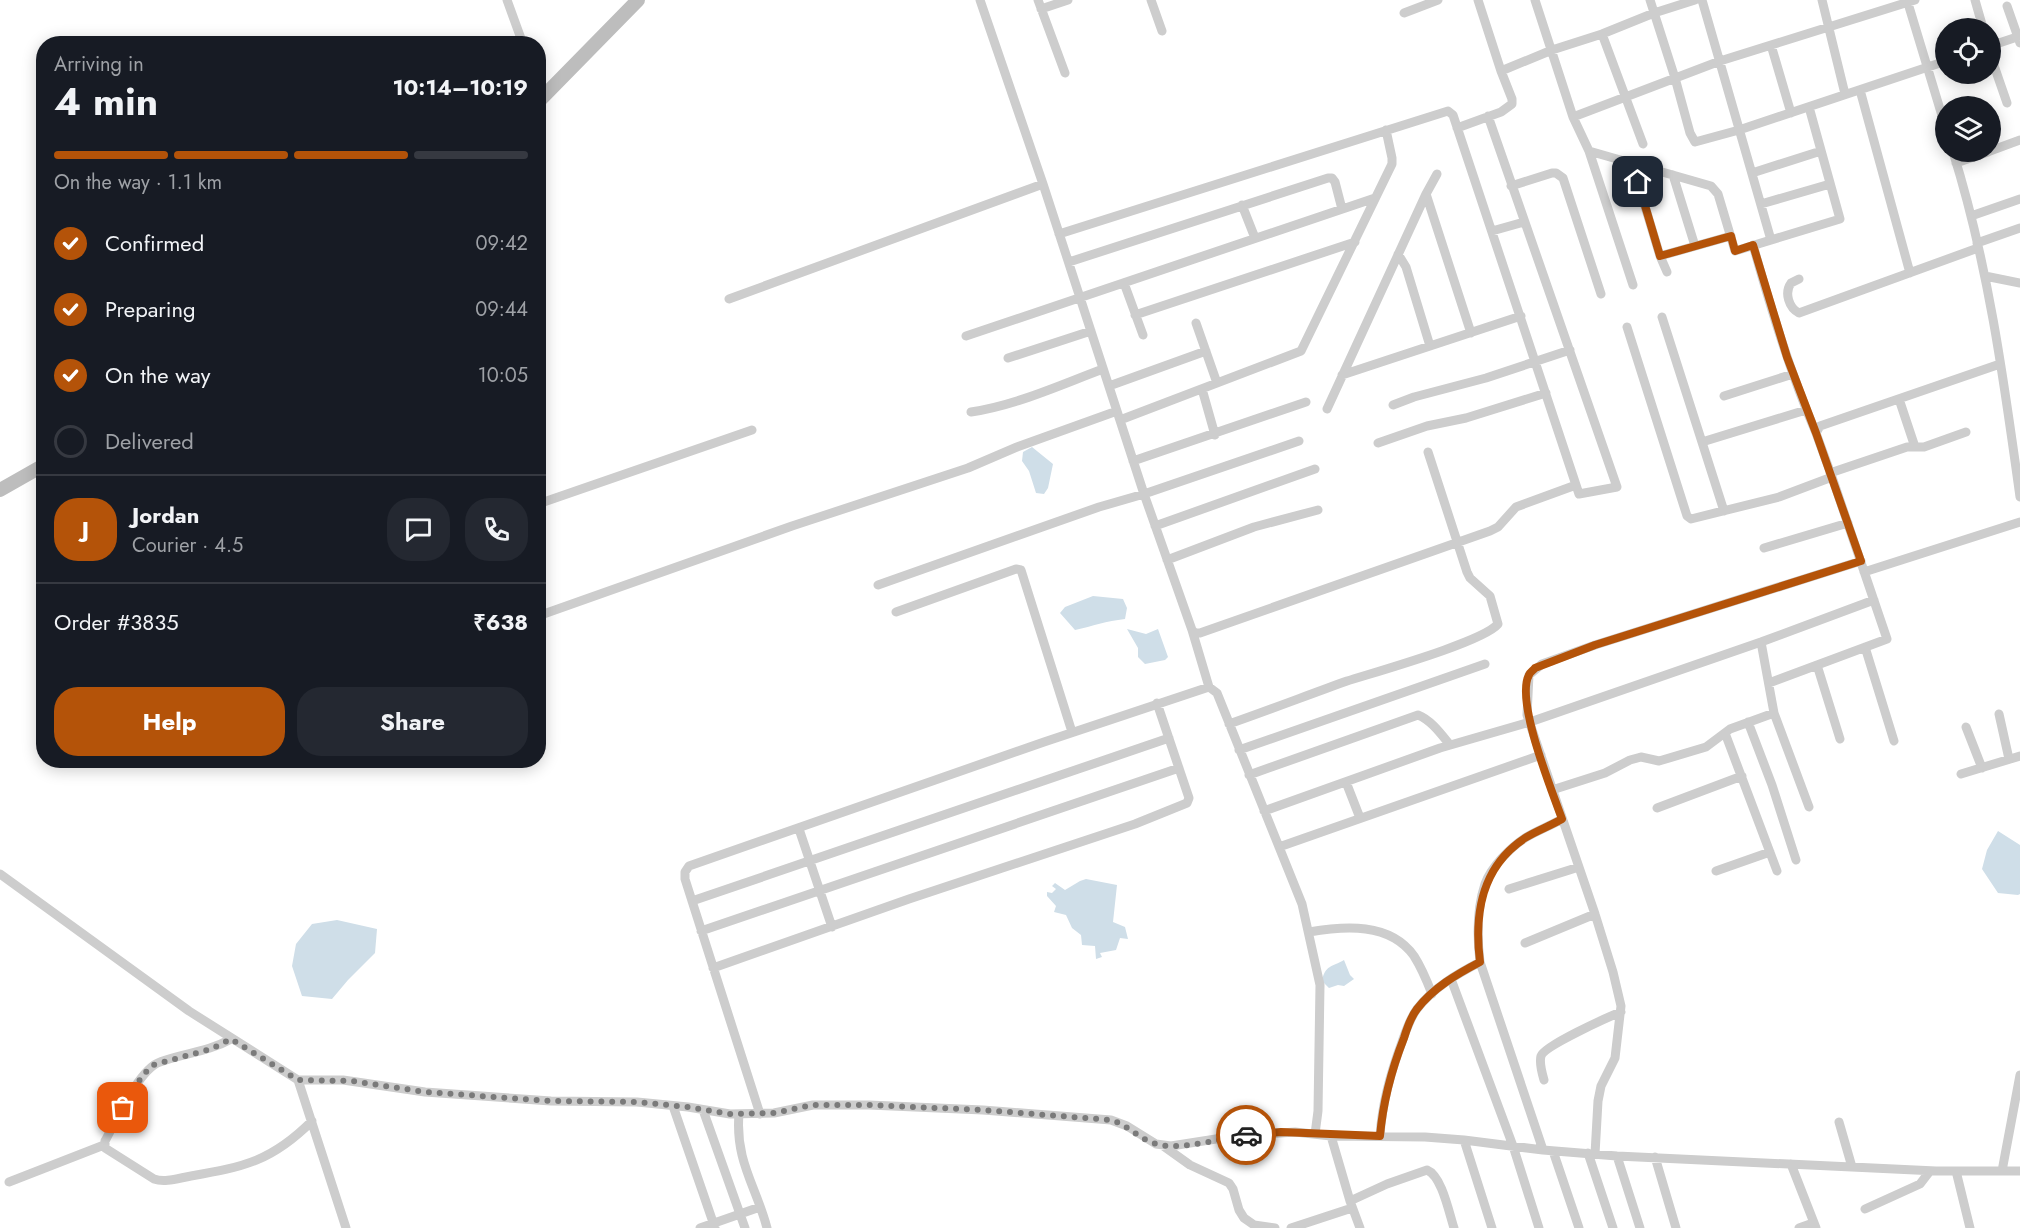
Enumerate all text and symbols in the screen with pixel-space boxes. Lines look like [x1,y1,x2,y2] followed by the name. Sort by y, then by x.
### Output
[1935,18,2001,162] map controls
[1935,18,2001,84] button: locate
[54,50,144,79] text: Arriving in
[393,71,528,103] text: 10:14–10:19
[54,73,158,130] text: 4 min
[1935,96,2001,162] button: layers
[1612,156,1663,207] pin
[1621,165,1654,198] icon: home
[54,168,222,197] text: On the way · 1.1 km
[54,227,87,260] icon: check
[105,227,204,259] text: Confirmed
[475,229,528,258] text: 09:42
[54,293,87,326] icon: check
[105,293,196,325] text: Preparing
[475,295,528,324] text: 09:44
[54,359,87,392] icon: check
[105,359,210,391] text: On the way
[478,361,528,390] text: 10:05
[105,425,194,457] text: Delivered
[387,498,450,561] button: chat
[465,498,528,561] button: phone
[132,499,199,531] text: Jordan
[82,513,89,545] text: J
[132,531,243,560] text: Courier · 4.5
[54,606,179,638] text: Order #3835
[473,606,528,638] text: ₹638
[54,687,285,756] button: Help
[297,687,528,756] button: Share
[97,1082,148,1133] pin
[106,1091,139,1124] icon: bag
[1216,1105,1276,1165] courier
[1230,1119,1263,1152] icon: car

